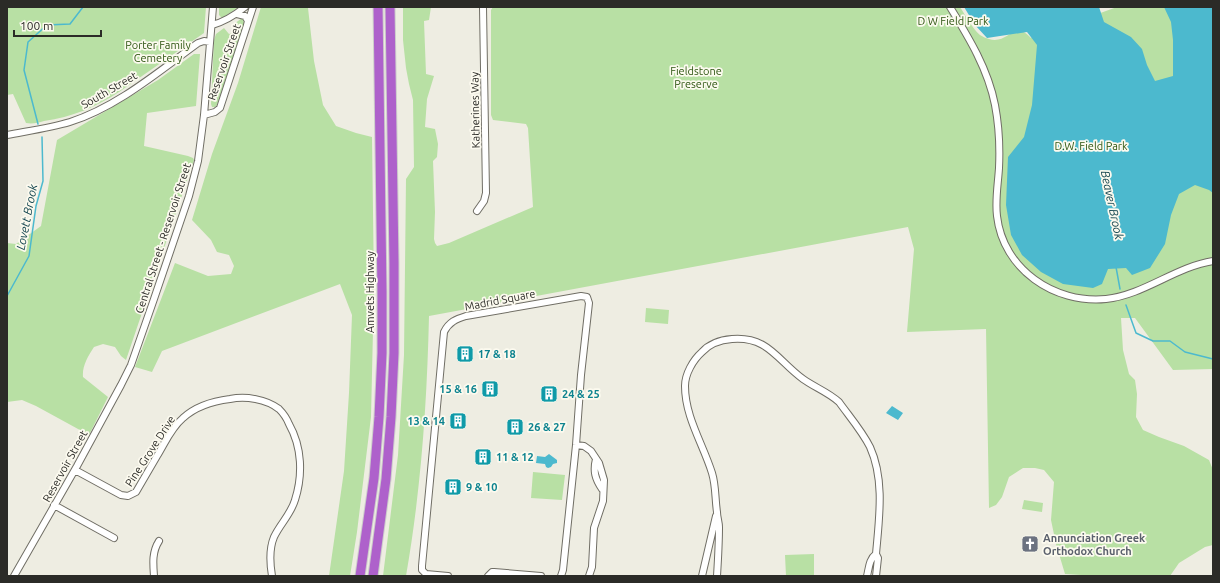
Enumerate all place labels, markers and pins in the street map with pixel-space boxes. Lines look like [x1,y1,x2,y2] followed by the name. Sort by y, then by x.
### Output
[455,344,475,364] building icon: 17 & 18
[478,348,516,360] place label: 17 & 18
[480,379,500,399] building icon: 15 & 16
[439,383,477,395] place label: 15 & 16
[539,384,559,404] building icon: 24 & 25
[562,388,600,400] place label: 24 & 25
[448,411,468,431] building icon: 13 & 14
[407,415,445,427] place label: 13 & 14
[505,417,525,437] building icon: 26 & 27
[528,421,566,433] place label: 26 & 27
[473,447,493,467] building icon: 11 & 12
[496,451,534,463] place label: 11 & 12
[443,477,463,497] building icon: 9 & 10
[466,481,497,493] place label: 9 & 10
[1043,532,1146,557] place label: Annunciation Greek Orthodox Church
[1020,534,1040,554] church icon: Annunciation Greek Orthodox Church

